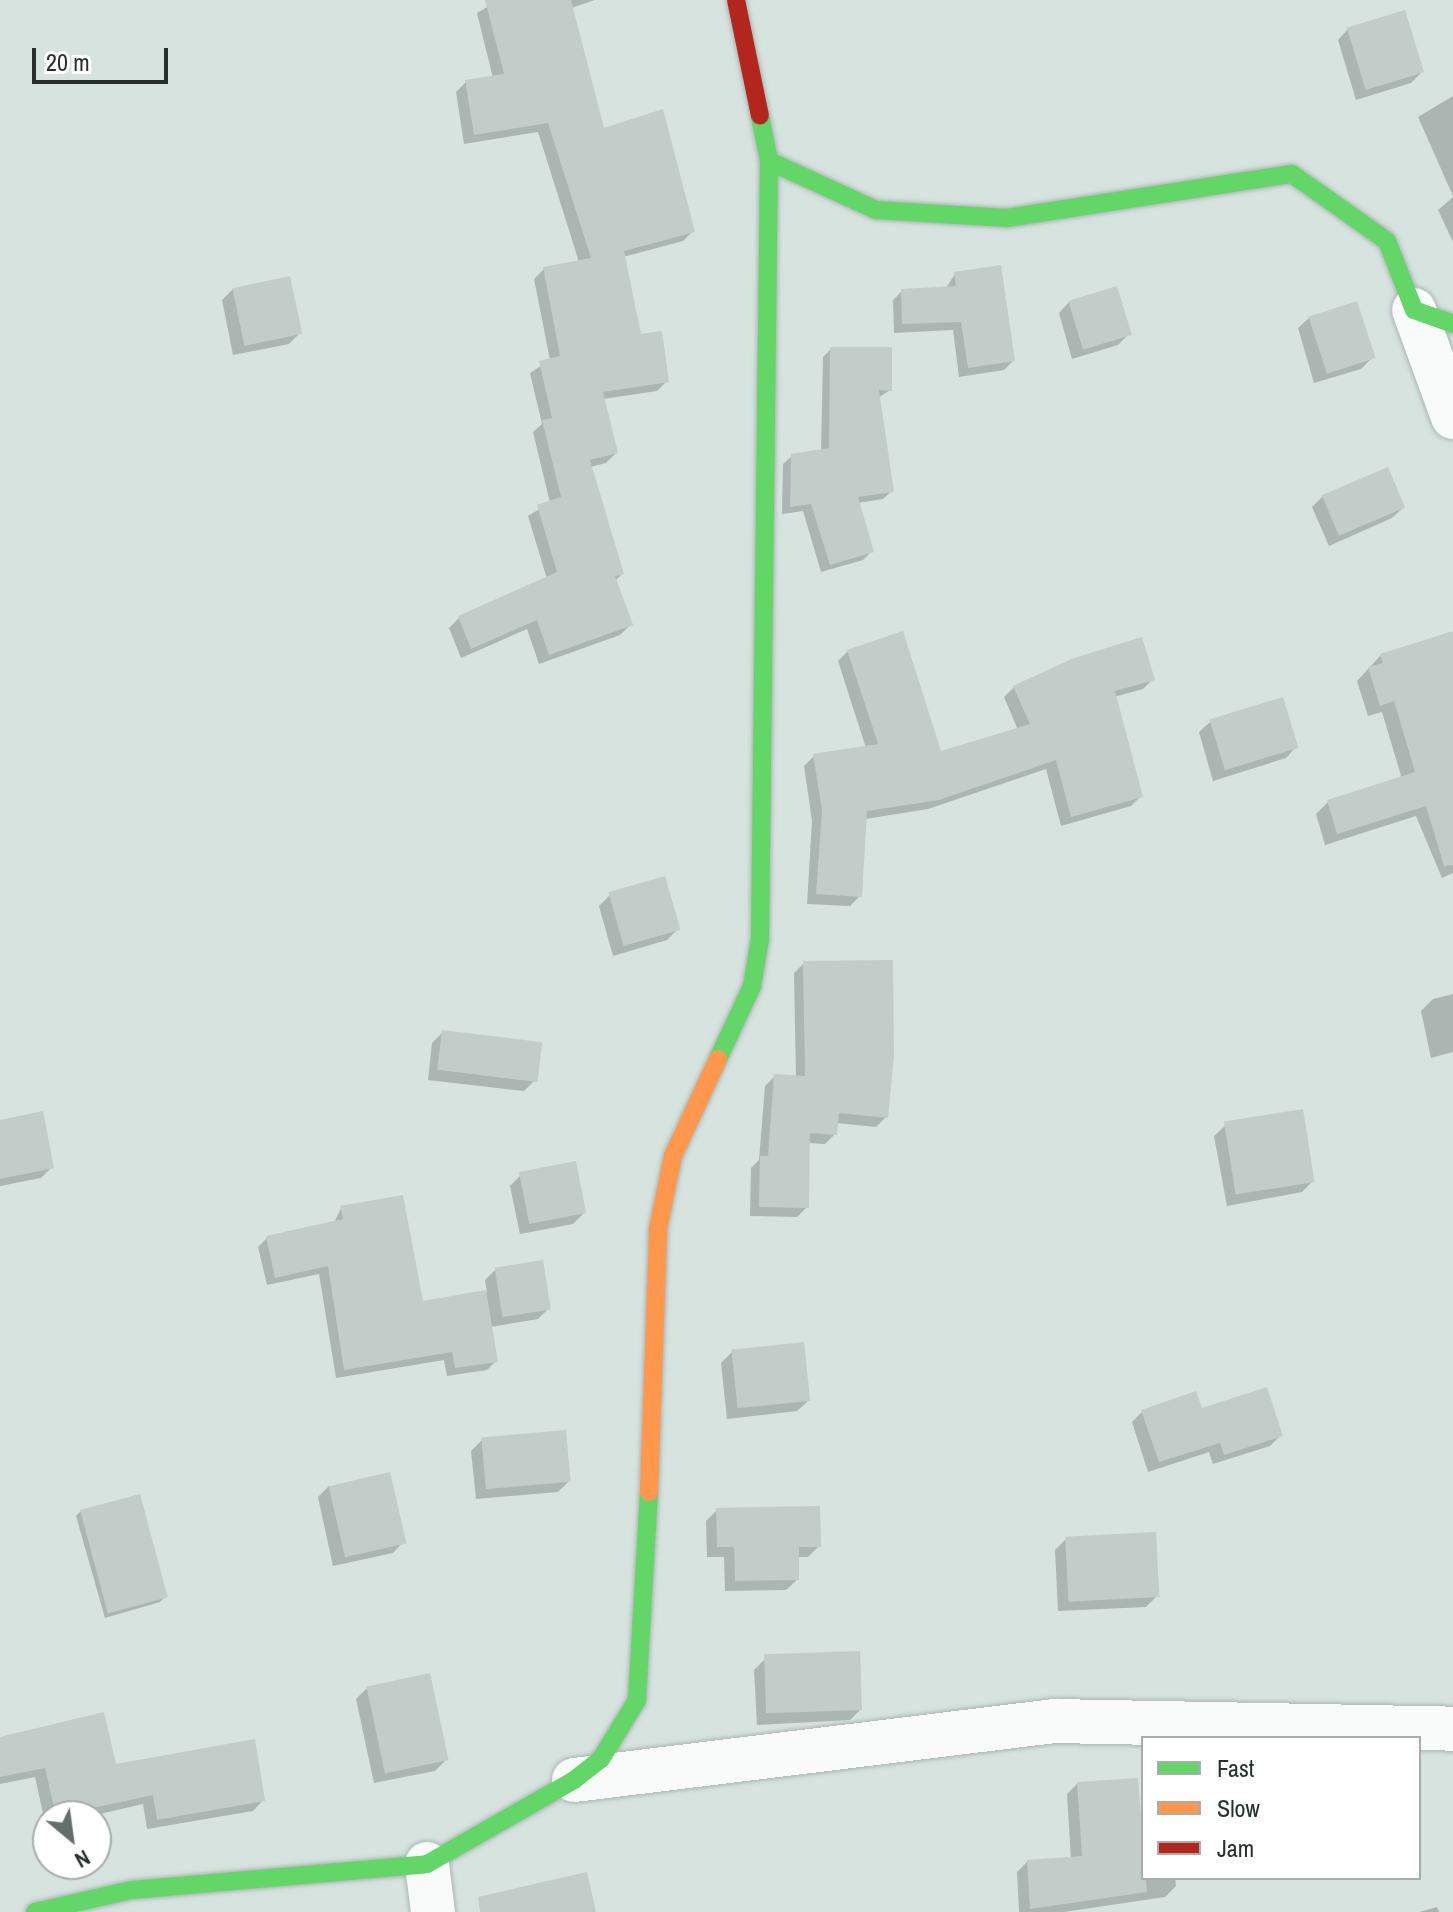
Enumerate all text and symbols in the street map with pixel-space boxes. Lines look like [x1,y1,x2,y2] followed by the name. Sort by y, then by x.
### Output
[36,32,172,82] scale bar
[46,46,90,78] text: 20 m
[1141,1736,1421,1880] legend
[1217,1752,1254,1784] text: Fast
[1217,1792,1260,1824] text: Slow
[32,1800,112,1880] north arrow
[1217,1832,1254,1864] text: Jam
[70,1843,96,1876] text: N

